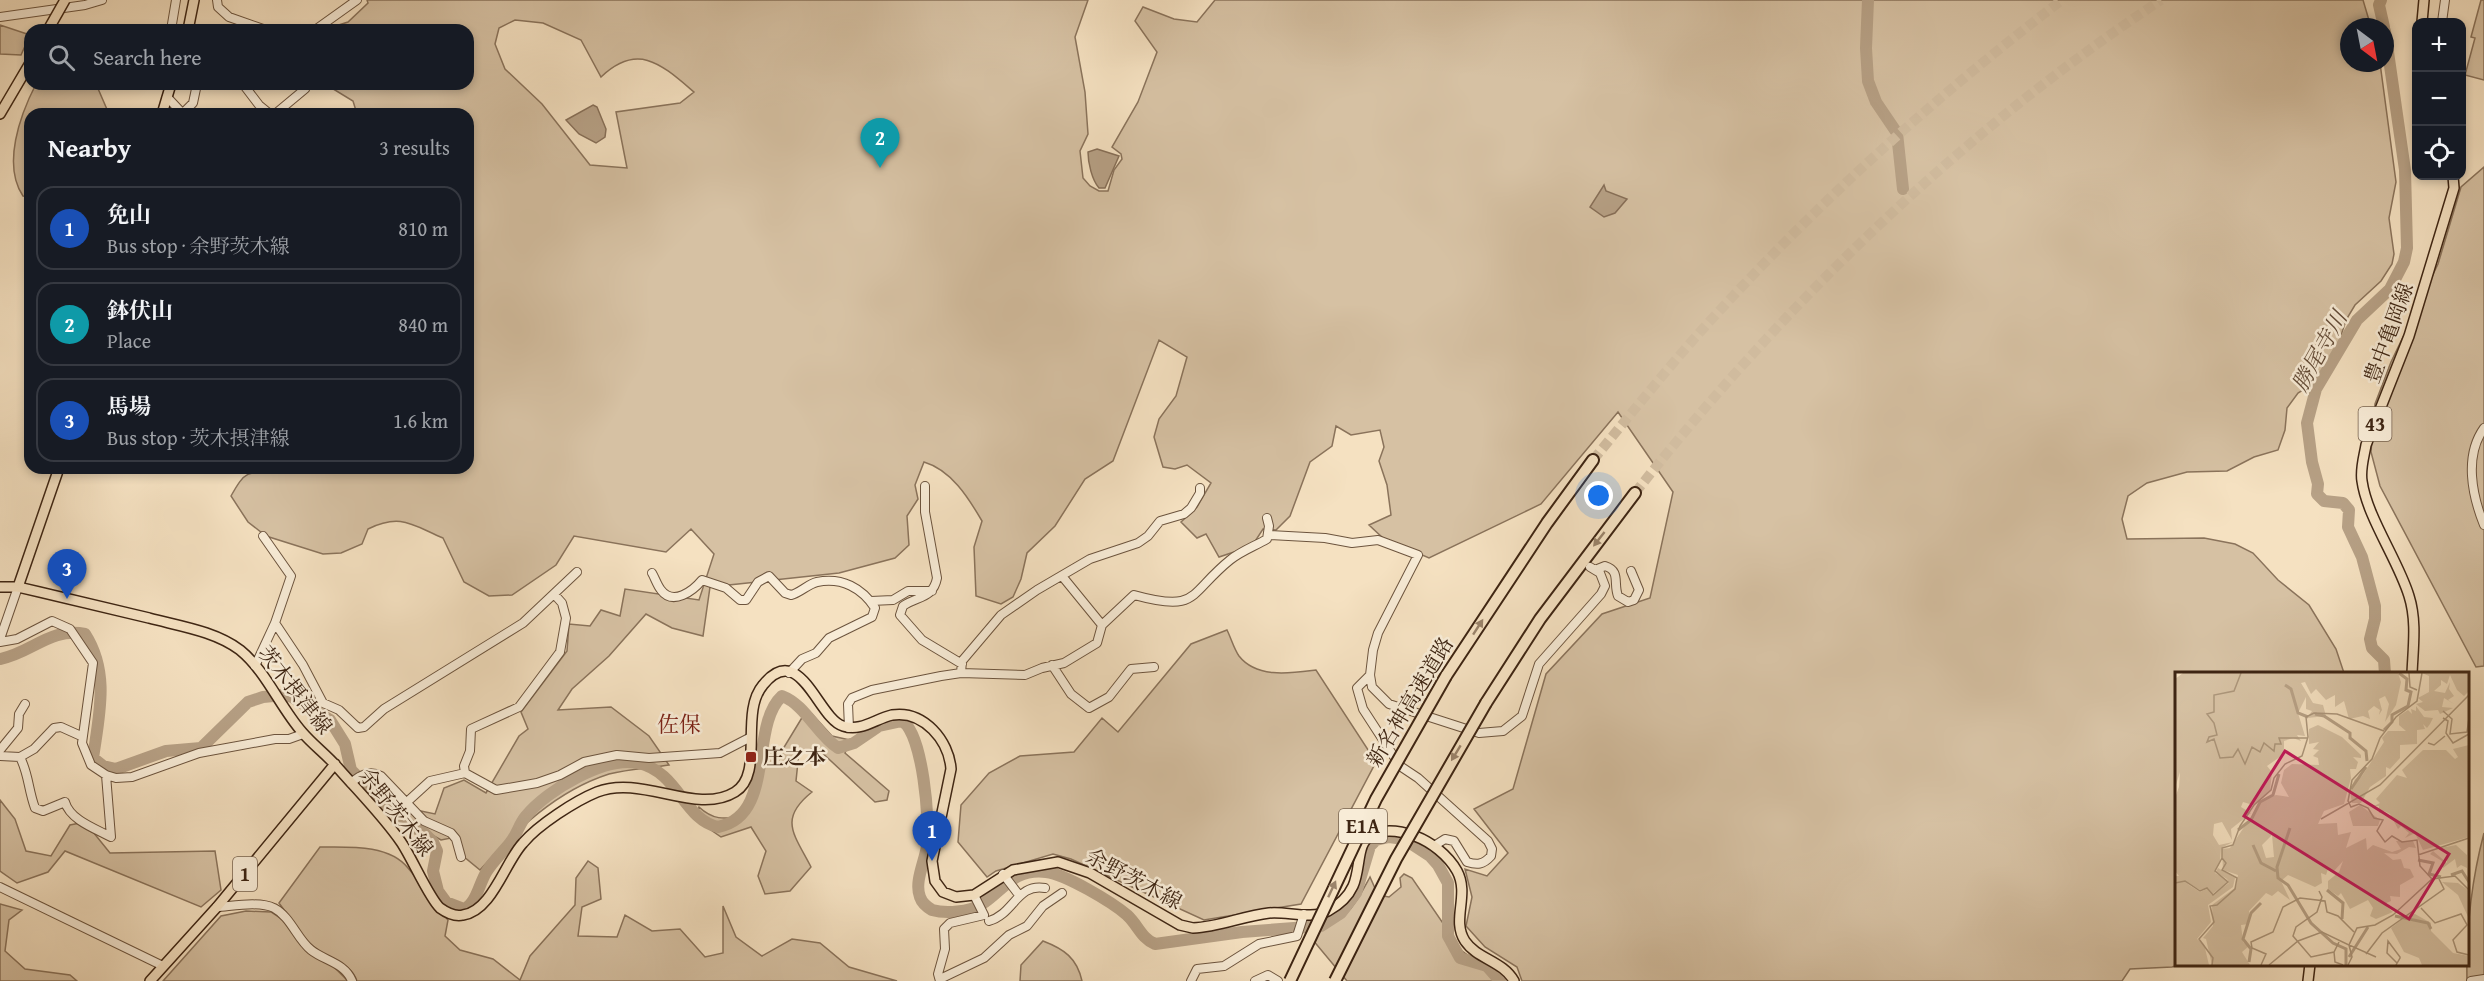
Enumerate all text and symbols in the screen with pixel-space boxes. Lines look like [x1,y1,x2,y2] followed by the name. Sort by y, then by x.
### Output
[2340,18,2394,72] north arrow
[2412,18,2466,180] map controls
[2412,18,2466,72] button: +
[24,24,474,90] search box
[45,41,78,74] icon: search
[93,41,202,73] text: Search here
[2412,72,2466,126] button: −
[860,118,900,168] pin: 2
[2412,126,2466,180] button: locate
[48,128,131,167] text: Nearby
[379,133,450,162] text: 3 results
[107,198,151,230] text: 免山
[64,214,75,243] text: 1
[398,214,448,243] text: 810 m
[107,231,290,260] text: Bus stop · 余野茨木線
[2356,278,2421,387] street label: 豊中亀岡線
[107,294,173,326] text: 鉢伏山
[2284,303,2355,397] water label: 勝尾寺川
[64,310,75,339] text: 2
[398,310,448,339] text: 840 m
[107,326,151,355] text: Place
[107,390,151,422] text: 馬場
[64,406,75,435] text: 3
[393,406,448,435] text: 1.6 km
[2358,407,2392,441] road number: 43
[107,423,290,452] text: Bus stop · 茨木摂津線
[1584,481,1613,510] your location
[1592,531,1605,547] one-way arrow
[48,550,86,599] pin: 3
[1472,619,1483,635] one-way arrow
[1358,631,1461,773] street label: 新名神高速道路
[251,639,340,741] street label: 茨木摂津線
[2175,672,2469,966] inset map
[657,708,701,740] district label: 佐保
[763,741,826,772] place label: 庄之本
[1450,745,1461,761] one-way arrow
[744,750,758,764] marker: 庄之本
[352,761,441,863] street label: 余野茨木線
[1339,809,1387,843] road number: E1A
[912,812,952,861] pin: 1
[1081,840,1188,917] street label: 余野茨木線
[233,857,257,891] road number: 1
[1327,881,1336,898] one-way arrow

